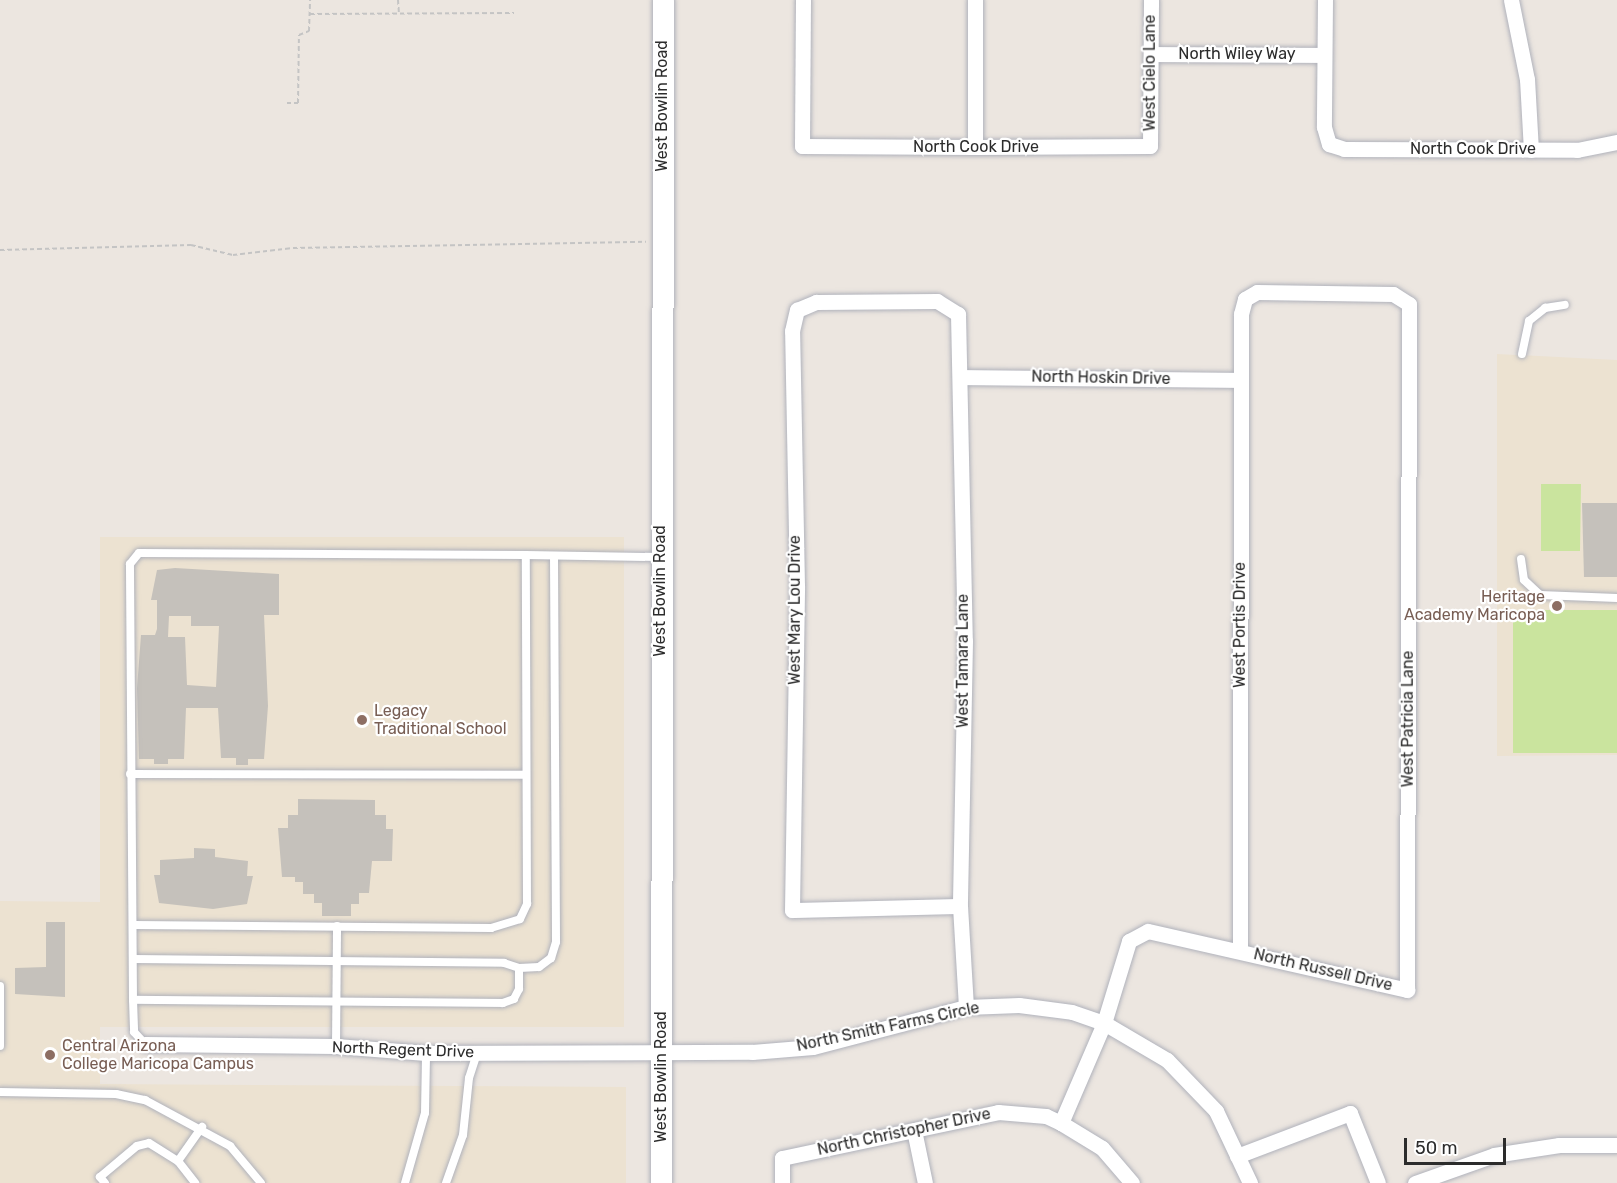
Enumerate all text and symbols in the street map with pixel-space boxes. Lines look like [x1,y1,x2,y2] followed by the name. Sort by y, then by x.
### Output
[1140,15,1160,131] street label: West Cielo Lane
[652,40,672,172] street label: West Bowlin Road
[1178,44,1296,64] street label: North Wiley Way
[913,137,1039,157] street label: North Cook Drive
[1410,139,1536,159] street label: North Cook Drive
[1031,367,1171,389] street label: North Hoskin Drive
[650,525,670,657] street label: West Bowlin Road
[785,535,805,685] street label: West Mary Lou Drive
[1230,562,1250,688] street label: West Portis Drive
[1404,587,1545,625] place label: Heritage Academy Maricopa
[953,594,973,728] street label: West Tamara Lane
[1550,599,1564,613] marker: Heritage Academy Maricopa
[1398,651,1418,787] street label: West Patricia Lane
[374,701,507,739] place label: Legacy Traditional School
[355,713,369,727] marker: Legacy Traditional School
[1252,945,1394,995] street label: North Russell Drive
[795,998,981,1056] street label: North Smith Farms Circle
[651,1011,671,1143] street label: West Bowlin Road
[62,1036,254,1074] place label: Central Arizona College Maricopa Campus
[332,1038,474,1062] street label: North Regent Drive
[43,1048,57,1062] marker: Central Arizona College Maricopa Campus
[815,1104,993,1160] street label: North Christopher Drive
[1407,1126,1509,1164] scale bar
[1415,1137,1458,1159] text: 50 m

